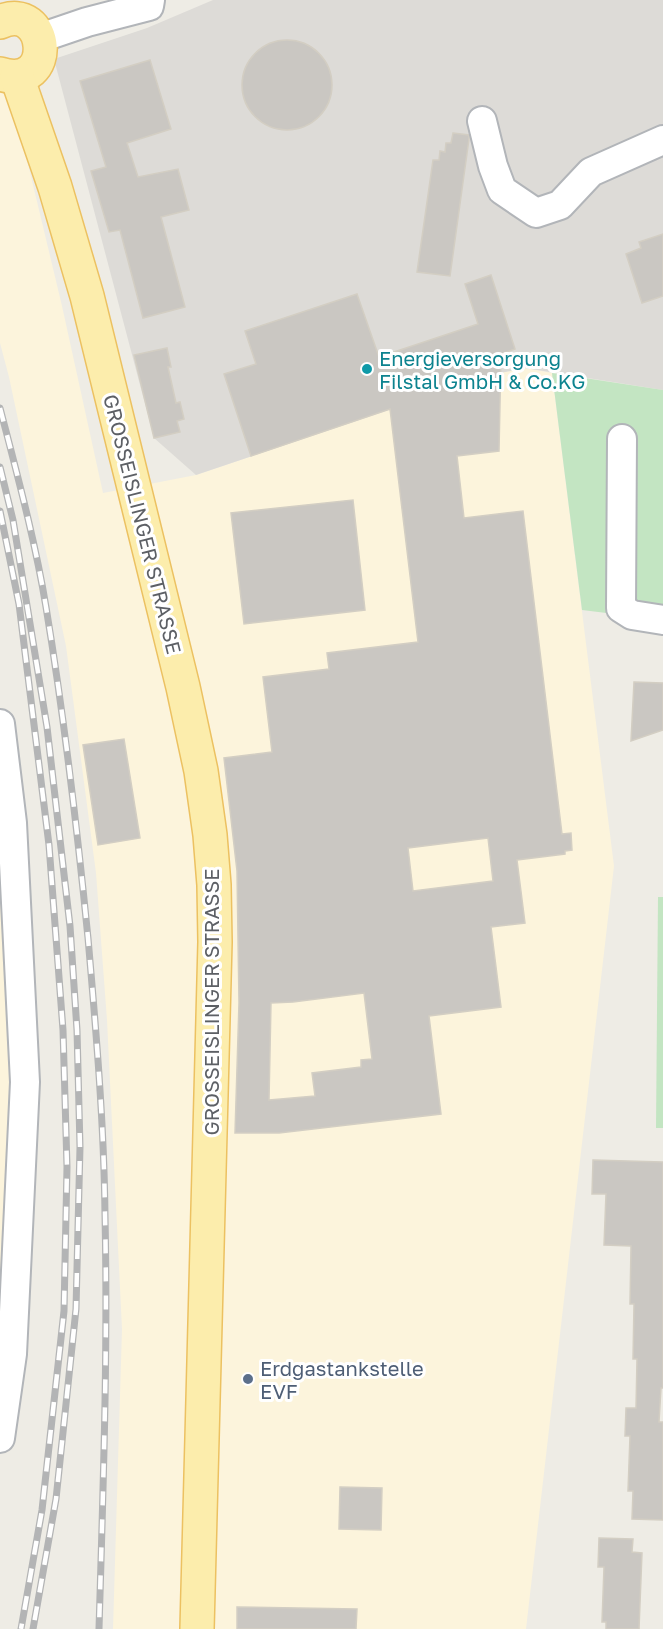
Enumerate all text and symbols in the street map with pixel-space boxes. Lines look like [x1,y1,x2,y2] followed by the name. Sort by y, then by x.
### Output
[379,346,585,393] place label: Energieversorgung Filstal GmbH & Co.KG
[360,362,374,376] marker: Energieversorgung Filstal GmbH & Co.KG
[99,392,187,656] street label: GROSSEISLINGER STRASSE
[199,869,223,1135] street label: GROSSEISLINGER STRASSE
[260,1356,424,1403] place label: Erdgastankstelle EVF
[241,1372,255,1386] marker: Erdgastankstelle EVF

